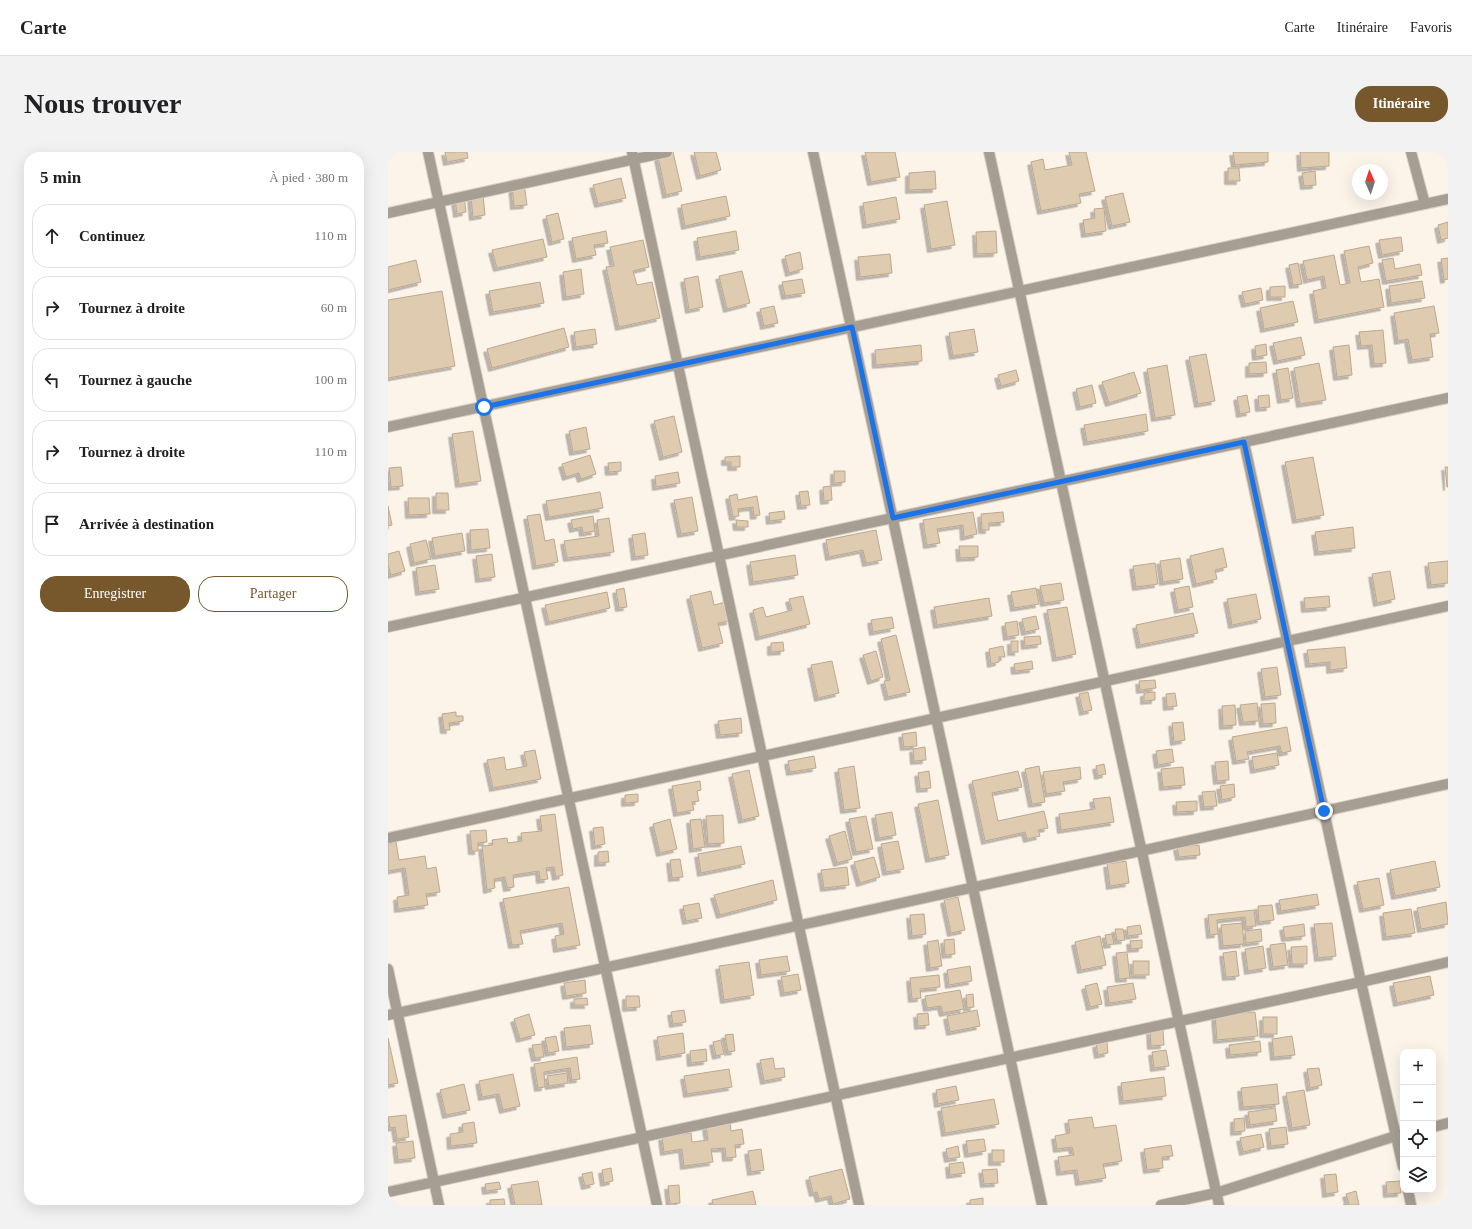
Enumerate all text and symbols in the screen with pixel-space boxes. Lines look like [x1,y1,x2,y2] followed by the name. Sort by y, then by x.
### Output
[20,17,66,38] text: Carte
[1284,20,1315,35] text: Carte
[1337,20,1388,35] text: Itinéraire
[1410,20,1452,35] text: Favoris
[1355,86,1448,122] button: Itinéraire
[24,88,181,119] text: Nous trouver
[1352,164,1388,200] north arrow
[40,168,81,187] text: 5 min
[269,170,348,185] text: À pied · 380 m
[41,225,63,247] icon: ahead
[79,228,145,244] text: Continuez
[315,228,347,243] text: 110 m
[41,297,63,319] icon: right
[79,300,185,316] text: Tournez à droite
[321,300,347,315] text: 60 m
[41,369,63,391] icon: left
[79,372,192,388] text: Tournez à gauche
[314,372,347,387] text: 100 m
[475,398,493,416] route start
[41,441,63,463] icon: right
[79,444,185,460] text: Tournez à droite
[315,444,347,459] text: 110 m
[41,513,63,535] icon: arrive
[79,516,214,532] text: Arrivée à destination
[40,576,190,612] button: Enregistrer
[198,576,348,612] button: Partager
[1315,802,1333,820] route end
[1400,1049,1436,1193] map controls
[1400,1049,1436,1085] button: +
[1400,1085,1436,1121] button: −
[1400,1121,1436,1157] button: locate
[1400,1157,1436,1193] button: layers

